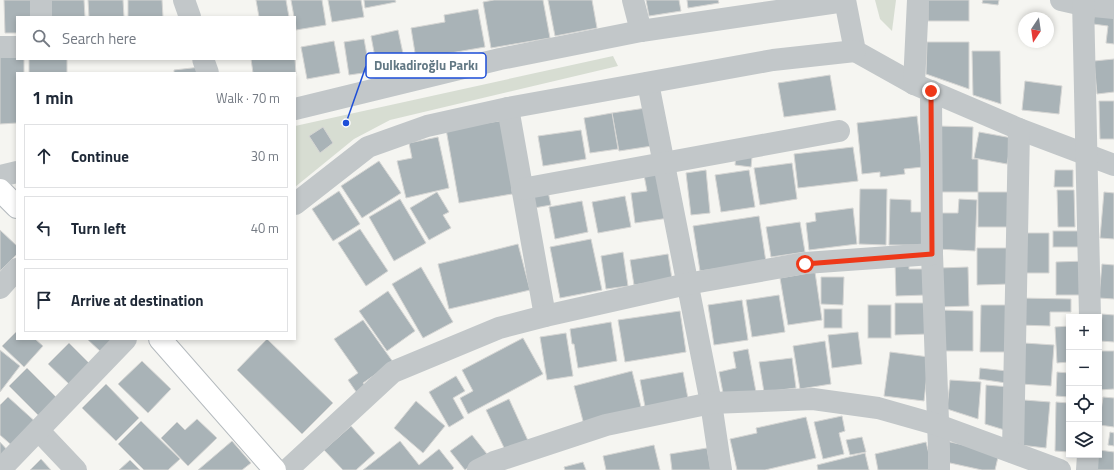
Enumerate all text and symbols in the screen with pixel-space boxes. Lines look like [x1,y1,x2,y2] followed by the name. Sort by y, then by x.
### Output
[1018,12,1054,48] north arrow
[16,16,296,60] search box
[30,27,52,49] icon: search
[62,27,136,50] text: Search here
[366,53,486,78] callout: Dulkadiroğlu Parkı
[374,55,478,75] text: Dulkadiroğlu Parkı
[922,82,940,100] route end
[32,85,73,111] text: 1 min
[216,88,280,108] text: Walk · 70 m
[33,145,55,167] icon: ahead
[71,145,129,168] text: Continue
[251,146,279,166] text: 30 m
[33,217,55,239] icon: left
[71,217,126,240] text: Turn left
[251,218,279,238] text: 40 m
[796,255,814,273] route start
[33,289,55,311] icon: arrive
[71,289,204,312] text: Arrive at destination
[1066,314,1102,458] map controls
[1066,314,1102,350] button: +
[1066,350,1102,386] button: −
[1066,386,1102,422] button: locate
[1066,422,1102,458] button: layers

